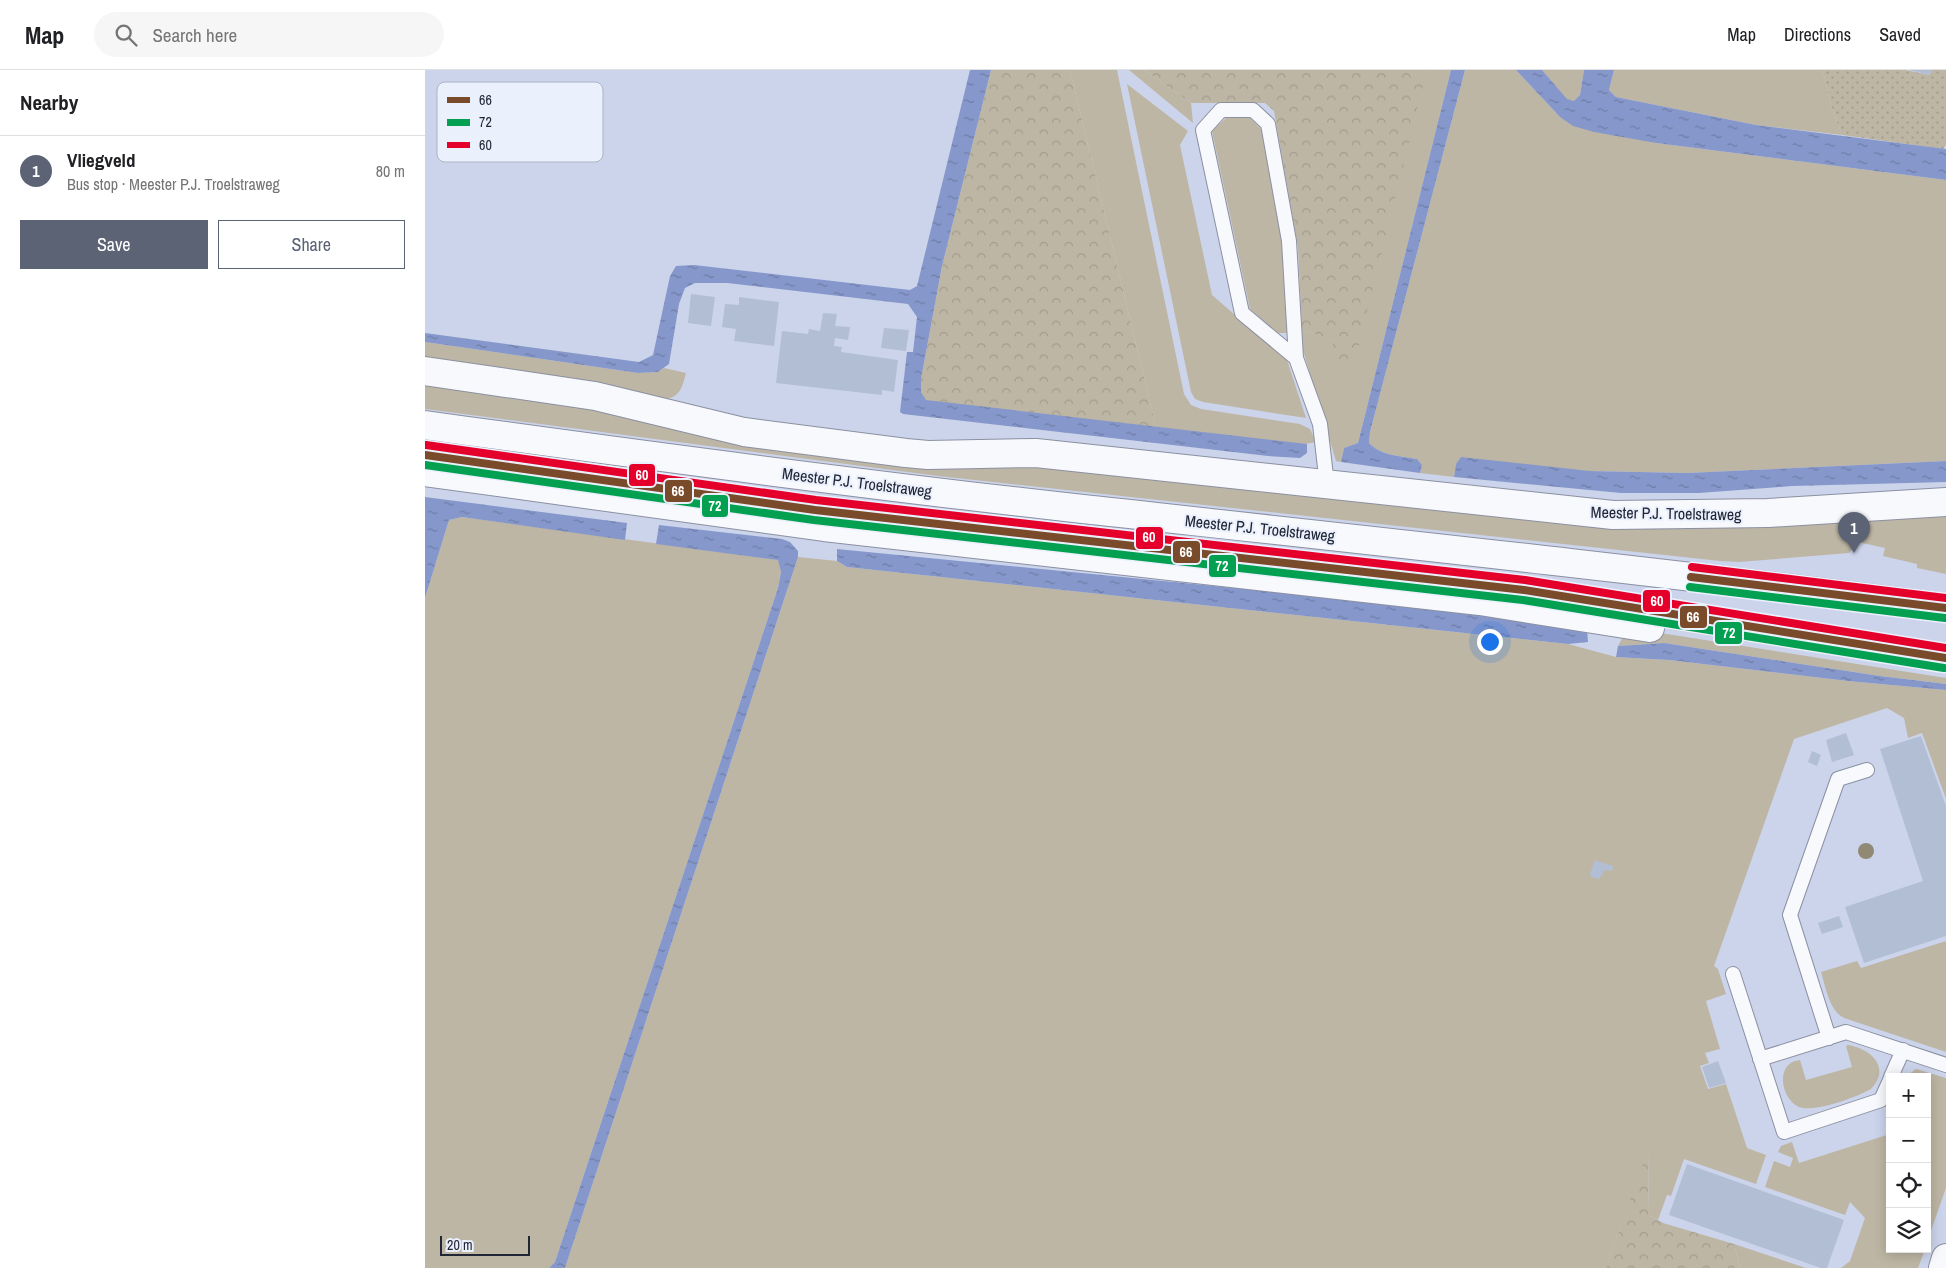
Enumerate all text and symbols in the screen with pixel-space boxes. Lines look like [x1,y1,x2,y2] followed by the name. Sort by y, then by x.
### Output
[94,12,444,57] search box
[25,19,64,51] text: Map
[112,21,140,49] icon: search
[152,22,237,48] text: Search here
[1727,22,1756,47] text: Map
[1784,22,1851,47] text: Directions
[1879,22,1921,47] text: Saved
[437,82,603,162] legend
[20,88,78,117] text: Nearby
[479,91,492,109] text: 66
[479,113,492,131] text: 72
[479,136,492,154] text: 60
[67,147,135,173] text: Vliegveld
[32,160,40,182] text: 1
[376,160,405,182] text: 80 m
[67,173,280,195] text: Bus stop · Meester P.J. Troelstraweg
[20,220,208,269] button: Save
[218,220,405,269] button: Share
[781,462,934,502] street label: Meester P.J. Troelstraweg
[628,463,656,487] line badge: 60
[636,466,648,484] text: 60
[664,479,693,503] line badge: 66
[672,482,684,500] text: 66
[701,494,729,518] line badge: 72
[709,497,721,515] text: 72
[1590,501,1742,525] street label: Meester P.J. Troelstraweg
[1184,509,1337,547] street label: Meester P.J. Troelstraweg
[1838,512,1870,553] pin: 1
[1135,526,1164,550] line badge: 60
[1143,528,1155,546] text: 60
[1172,540,1201,564] line badge: 66
[1180,543,1192,561] text: 66
[1208,554,1237,578] line badge: 72
[1216,557,1228,575] text: 72
[1642,589,1671,613] line badge: 60
[1651,592,1663,610] text: 60
[1679,605,1708,629] line badge: 66
[1687,608,1699,626] text: 66
[1714,621,1743,645] line badge: 72
[1723,624,1735,642] text: 72
[1477,629,1503,655] your location
[1886,1073,1931,1253] map controls
[1886,1073,1931,1118] button: +
[1886,1118,1931,1163] button: −
[1886,1163,1931,1208] button: locate
[1886,1208,1931,1253] button: layers
[440,1233,530,1256] scale bar
[447,1236,473,1254] text: 20 m

